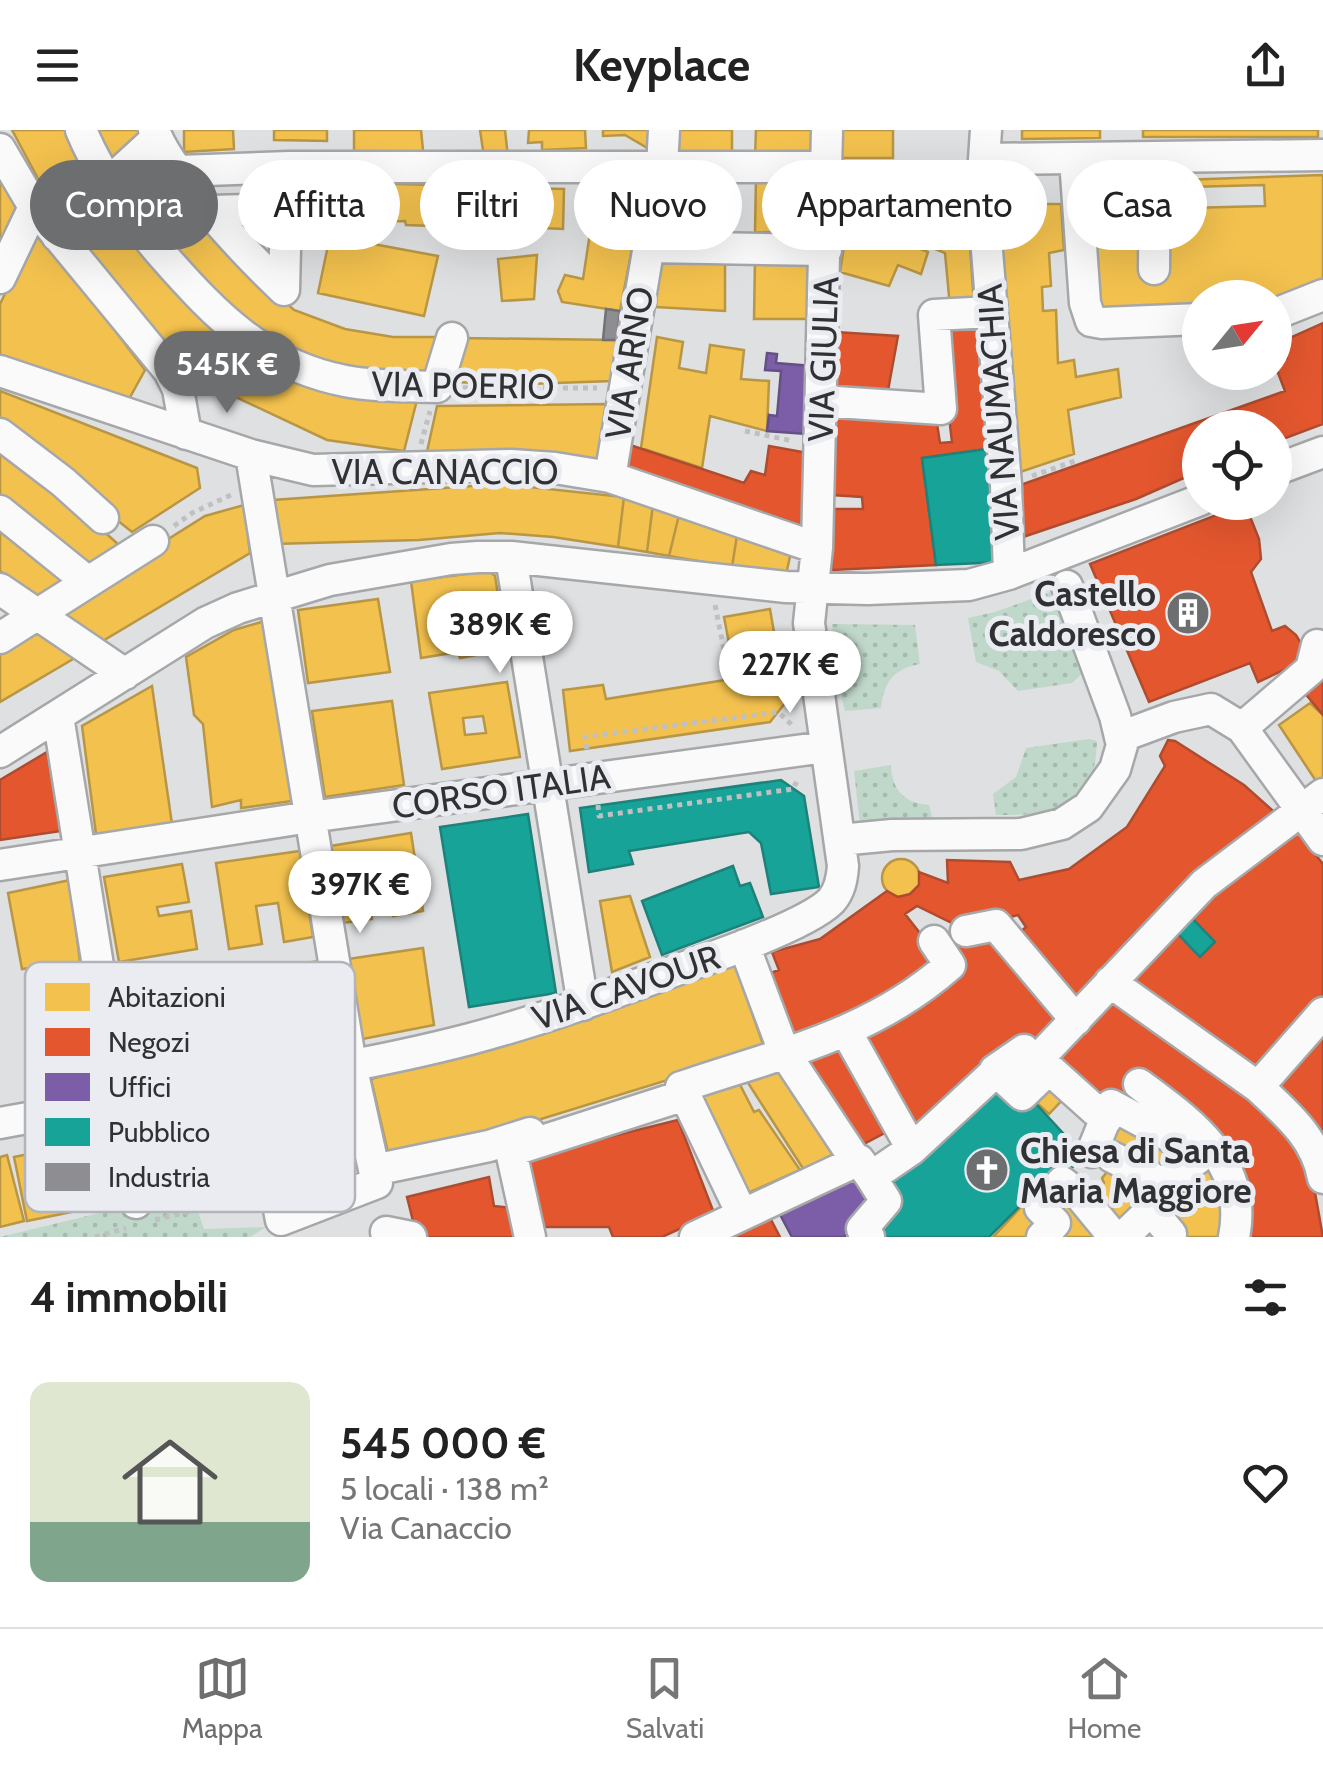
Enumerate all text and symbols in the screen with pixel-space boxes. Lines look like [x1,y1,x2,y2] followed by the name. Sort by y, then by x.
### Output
[30,38,85,93] icon: menu
[573,38,750,92] text: Keyplace
[1238,38,1293,93] icon: share
[30,160,218,250] chip: Compra
[238,160,400,250] chip: Affitta
[420,160,554,250] chip: Filtri
[574,160,742,250] chip: Nuovo
[762,160,1047,250] chip: Appartamento
[1067,160,1207,250] chip: Casa
[799,275,847,442] street label: VIA GIULIA
[1182,280,1292,390] north arrow
[1182,280,1292,520] map controls
[968,282,1028,542] street label: VIA NAUMACHIA
[596,284,662,442] street label: VIA ARNO
[146,331,308,416] pin: 545K €
[176,344,278,383] text: 545K €
[371,362,555,408] street label: VIA POERIO
[1182,410,1292,520] button: locate
[331,450,559,493] street label: VIA CANACCIO
[988,572,1156,655] place label: Castello Caldoresco
[1165,590,1211,636] building icon: Castello Caldoresco
[419,591,581,676] pin: 389K €
[449,604,551,643] text: 389K €
[709,631,871,716] pin: 227K €
[741,644,839,683] text: 227K €
[389,754,613,828] street label: CORSO ITALIA
[279,851,441,936] pin: 397K €
[310,864,410,903] text: 397K €
[527,935,725,1039] street label: VIA CAVOUR
[25,962,355,1212] legend
[108,980,226,1014] text: Abitazioni
[108,1025,190,1059] text: Negozi
[108,1070,171,1104] text: Uffici
[108,1115,210,1149] text: Pubblico
[1020,1129,1252,1212] place label: Chiesa di Santa Maria Maggiore
[964,1147,1010,1193] church icon: Chiesa di Santa Maria Maggiore
[108,1160,211,1194] text: Industria
[1238,1270,1293,1325] icon: filters
[30,1271,228,1323] text: 4 immobili
[340,1417,546,1469] text: 545 000 €
[110,1422,230,1542] icon: home
[1238,1455,1293,1510] icon: heart
[340,1469,549,1508] text: 5 locali · 138 m²
[340,1508,512,1547] text: Via Canaccio
[182,1651,262,1745] tab: Mappa
[626,1651,704,1745] tab: Salvati
[1068,1651,1141,1745] tab: Home

